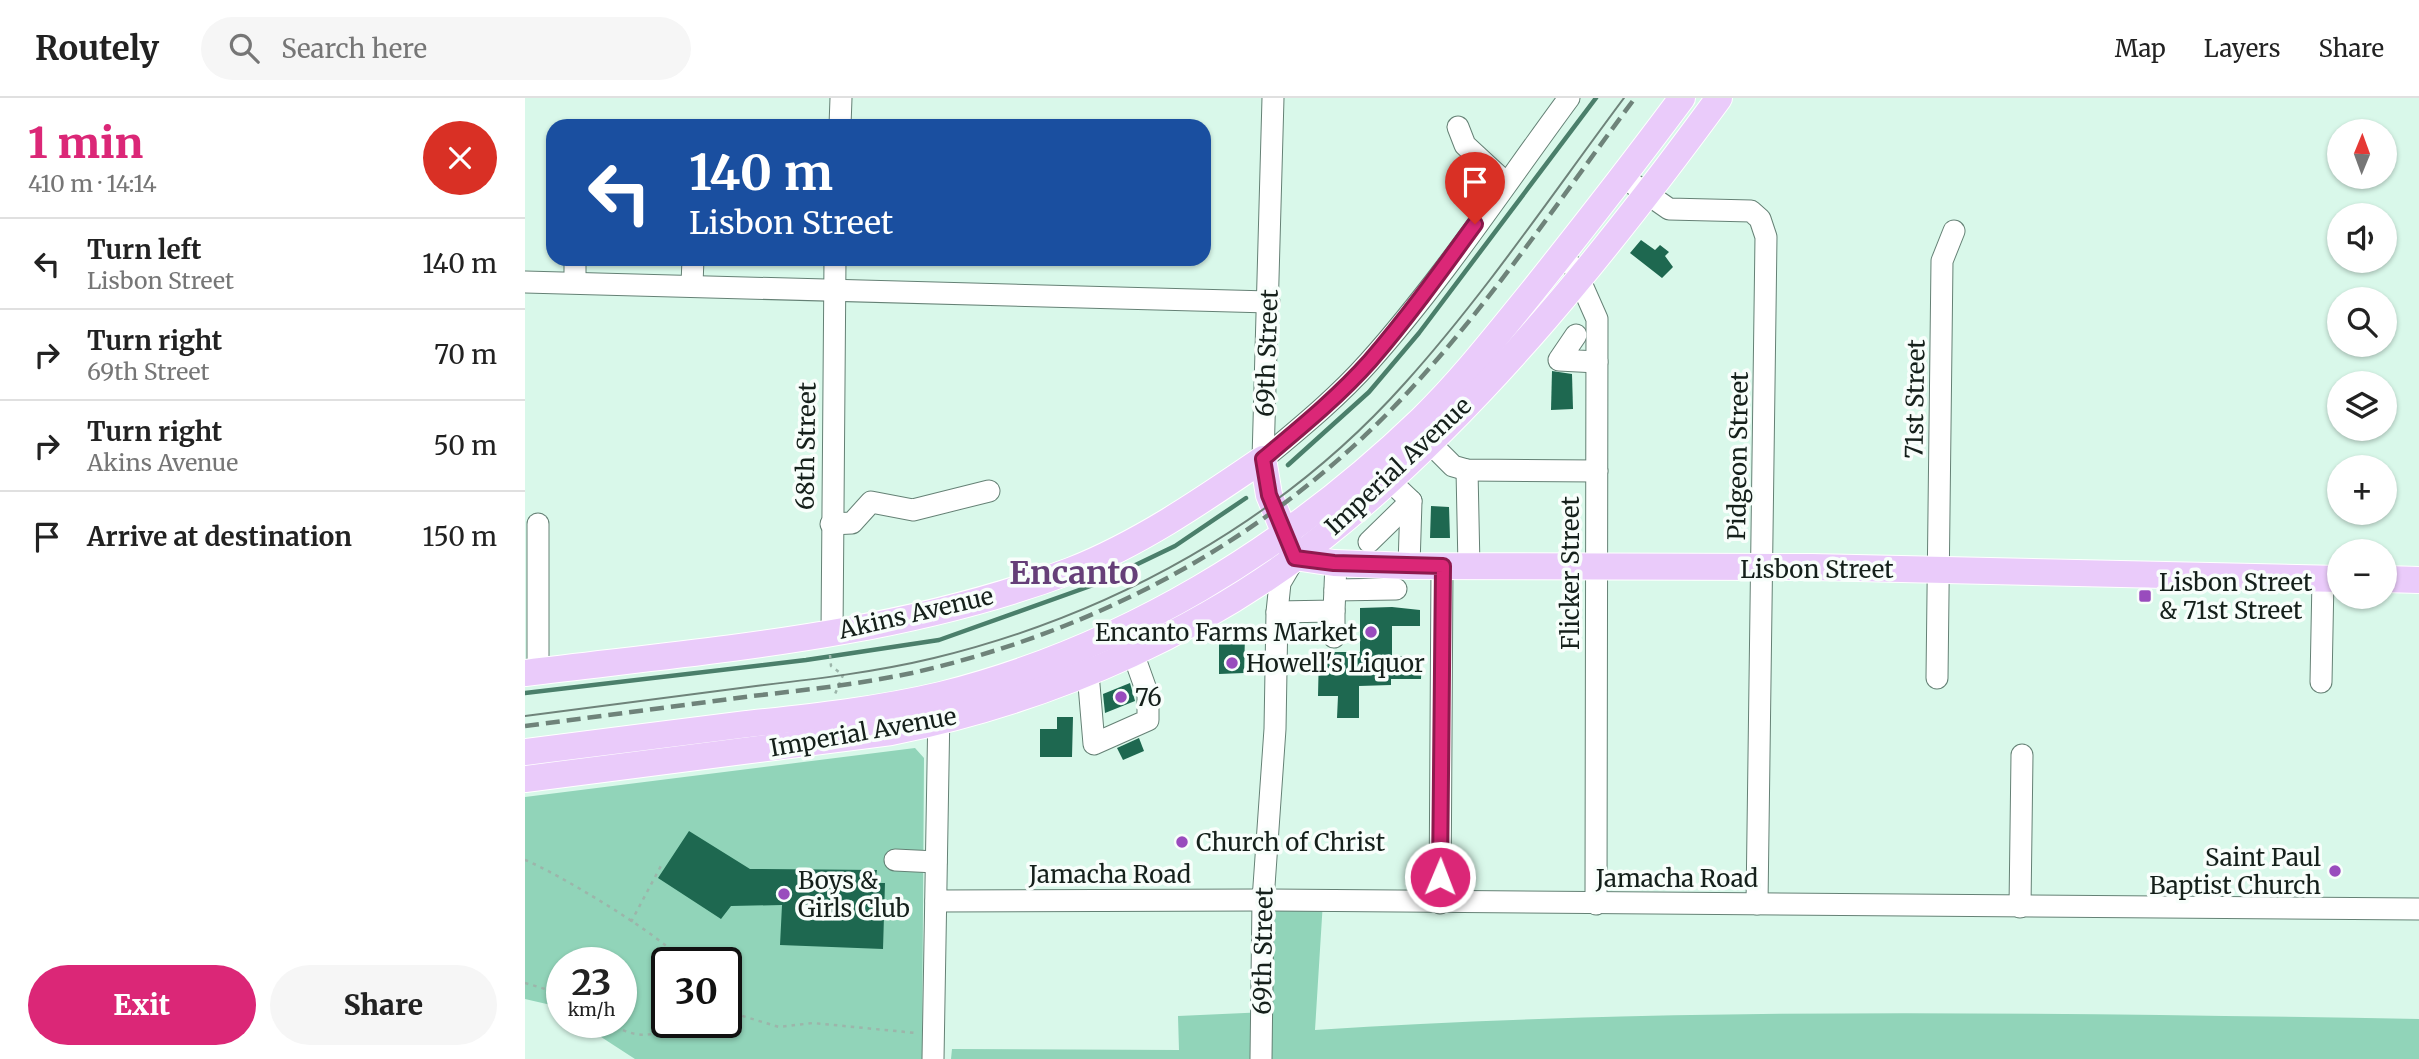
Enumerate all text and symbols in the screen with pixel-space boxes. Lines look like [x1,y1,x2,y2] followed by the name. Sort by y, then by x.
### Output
[201,17,691,80] search box
[35,28,159,69] text: Routely
[225,29,263,67] icon: search
[281,32,427,65] text: Search here
[2115,33,2166,64] text: Map
[2204,33,2280,64] text: Layers
[2318,33,2384,64] text: Share
[28,117,143,169] text: 1 min
[2327,119,2397,189] north arrow
[2327,119,2397,609] map controls
[423,121,497,195] button: close
[689,142,833,203] text: 140 m
[574,147,665,238] icon: left
[1445,152,1505,224] pin
[1456,163,1494,201] icon: arrive
[28,169,157,198] text: 410 m · 14:14
[689,203,893,243] text: Lisbon Street
[2327,203,2397,273] button: sound
[87,233,201,266] text: Turn left
[28,245,66,283] icon: left
[422,247,497,280] text: 140 m
[87,266,234,295] text: Lisbon Street
[2327,287,2397,357] button: search
[1249,288,1285,417] street label: 69th Street
[87,324,222,357] text: Turn right
[28,336,66,374] icon: right
[434,338,497,371] text: 70 m
[1898,338,1932,459] street label: 71st Street
[87,357,210,386] text: 69th Street
[1721,371,1755,541] street label: Pidgeon Street
[2327,371,2397,441] button: layers
[789,381,823,510] street label: 68th Street
[1318,390,1478,542] street label: Imperial Avenue
[87,415,222,448] text: Turn right
[28,427,66,465] icon: right
[433,429,497,462] text: 50 m
[87,448,238,477] text: Akins Avenue
[2327,455,2397,525] button: +
[1555,495,1586,650] street label: Flicker Street
[28,518,66,556] icon: arrive
[87,520,352,553] text: Arrive at destination
[423,520,497,553] text: 150 m
[2327,539,2397,609] button: −
[1009,553,1139,593] district label: Encanto
[1740,554,1894,585] street label: Lisbon Street
[2159,567,2313,626] place label: Lisbon Street & 71st Street
[835,580,996,646] street label: Akins Avenue
[2137,588,2153,604] marker: Lisbon Street & 71st Street
[1095,617,1358,648] place label: Encanto Farms Market
[1363,624,1379,640] marker: Encanto Farms Market
[1246,648,1425,679] place label: Howell's Liquor
[1224,655,1240,671] marker: Howell's Liquor
[1135,682,1162,713] place label: 76
[1113,689,1129,705] marker: 76
[767,700,959,764] street label: Imperial Avenue
[1196,827,1386,858] place label: Church of Christ
[1174,834,1190,850] marker: Church of Christ
[1403,840,1477,914] position arrow
[2149,842,2321,901] place label: Saint Paul Baptist Church
[1028,859,1191,890] street label: Jamacha Road
[1595,863,1758,894] street label: Jamacha Road
[2327,863,2343,879] marker: Saint Paul Baptist Church
[798,865,910,924] place label: Boys & Girls Club
[776,886,792,902] marker: Boys & Girls Club
[1246,886,1280,1015] street label: 69th Street
[651,947,742,1038] speed limit sign: 30
[572,961,611,1005] text: 23
[28,965,256,1045] button: Exit
[270,965,497,1045] button: Share
[568,998,615,1021] text: km/h

